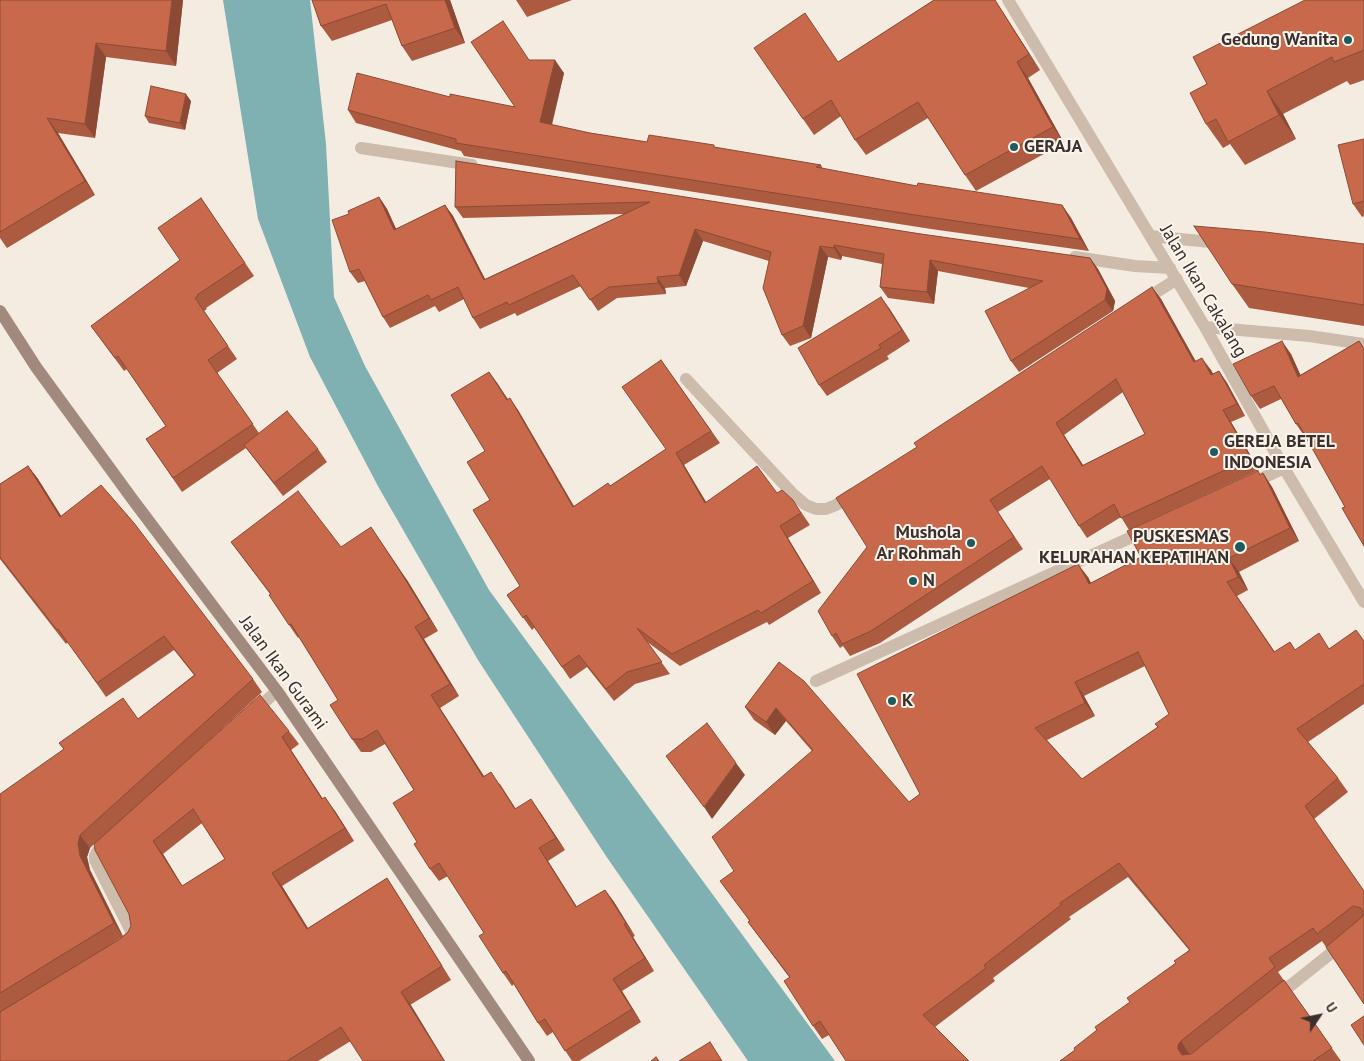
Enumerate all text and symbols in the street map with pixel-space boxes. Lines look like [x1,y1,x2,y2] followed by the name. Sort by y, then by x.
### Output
[1221,29,1338,51] place label: Gedung Wanita
[1342,34,1354,46] marker: Gedung Wanita
[1024,136,1082,158] place label: GERAJA
[1008,141,1020,153] marker: GERAJA
[1155,221,1251,361] street label: Jalan Ikan Cakalang
[1224,431,1335,474] place label: GEREJA BETEL INDONESIA
[1208,446,1220,458] marker: GEREJA BETEL INDONESIA
[877,522,961,564] place label: Mushola Ar Rohmah
[1039,526,1229,568] place label: PUSKESMAS KELURAHAN KEPATIHAN
[965,537,977,549] marker: Mushola Ar Rohmah
[1233,540,1247,554] marker: PUSKESMAS KELURAHAN KEPATIHAN
[923,570,935,592] place label: N
[907,575,919,587] marker: N
[234,612,332,734] street label: Jalan Ikan Gurami
[902,690,913,712] place label: K
[886,695,898,707] marker: K
[1294,991,1344,1041] north arrow
[1322,999,1341,1016] text: U

